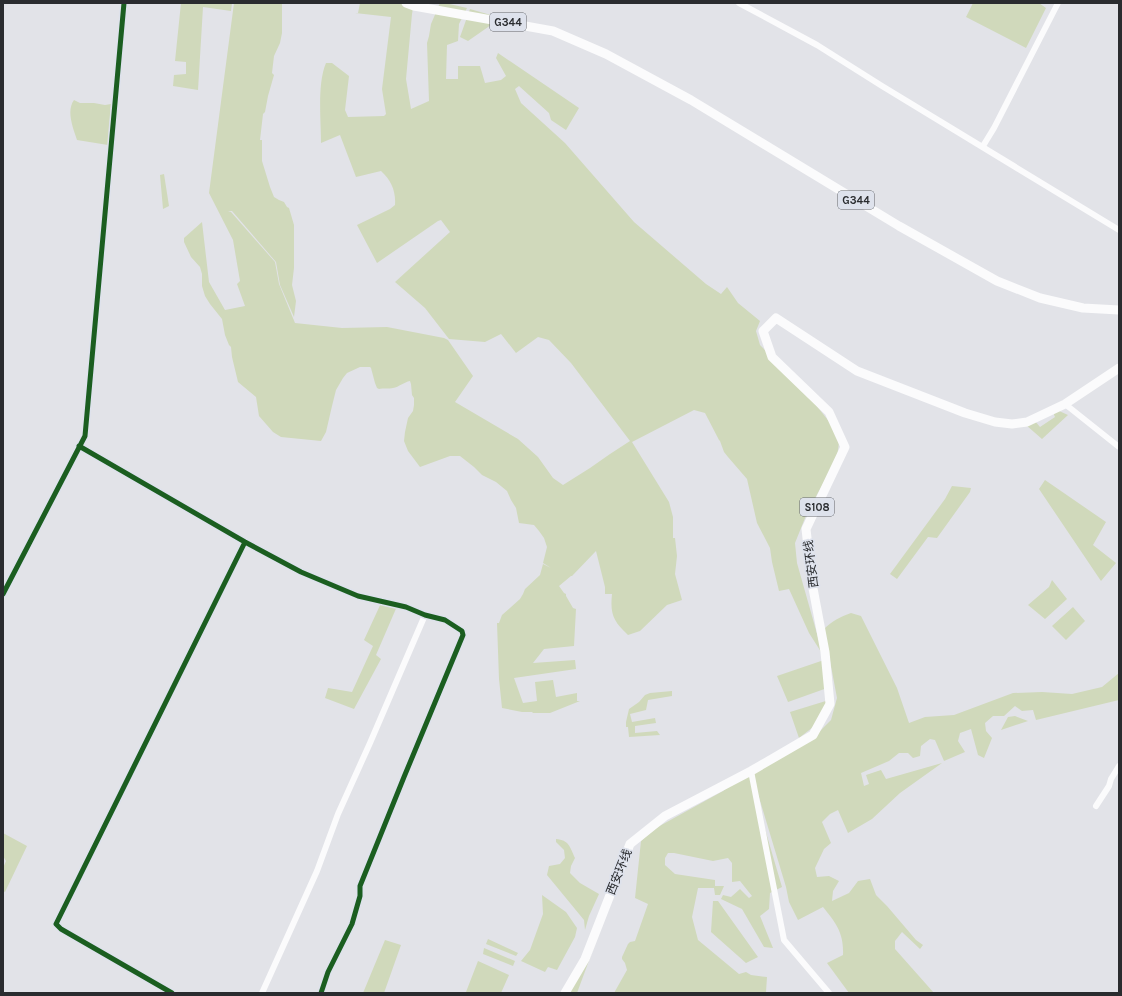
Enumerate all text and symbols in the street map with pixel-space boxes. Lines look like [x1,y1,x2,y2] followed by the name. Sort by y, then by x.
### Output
[490,13,526,31] road number: G344
[838,191,874,209] road number: G344
[800,498,834,516] road number: S108
[801,539,821,589] street label: 西安环线
[604,847,634,897] street label: 西安环线

